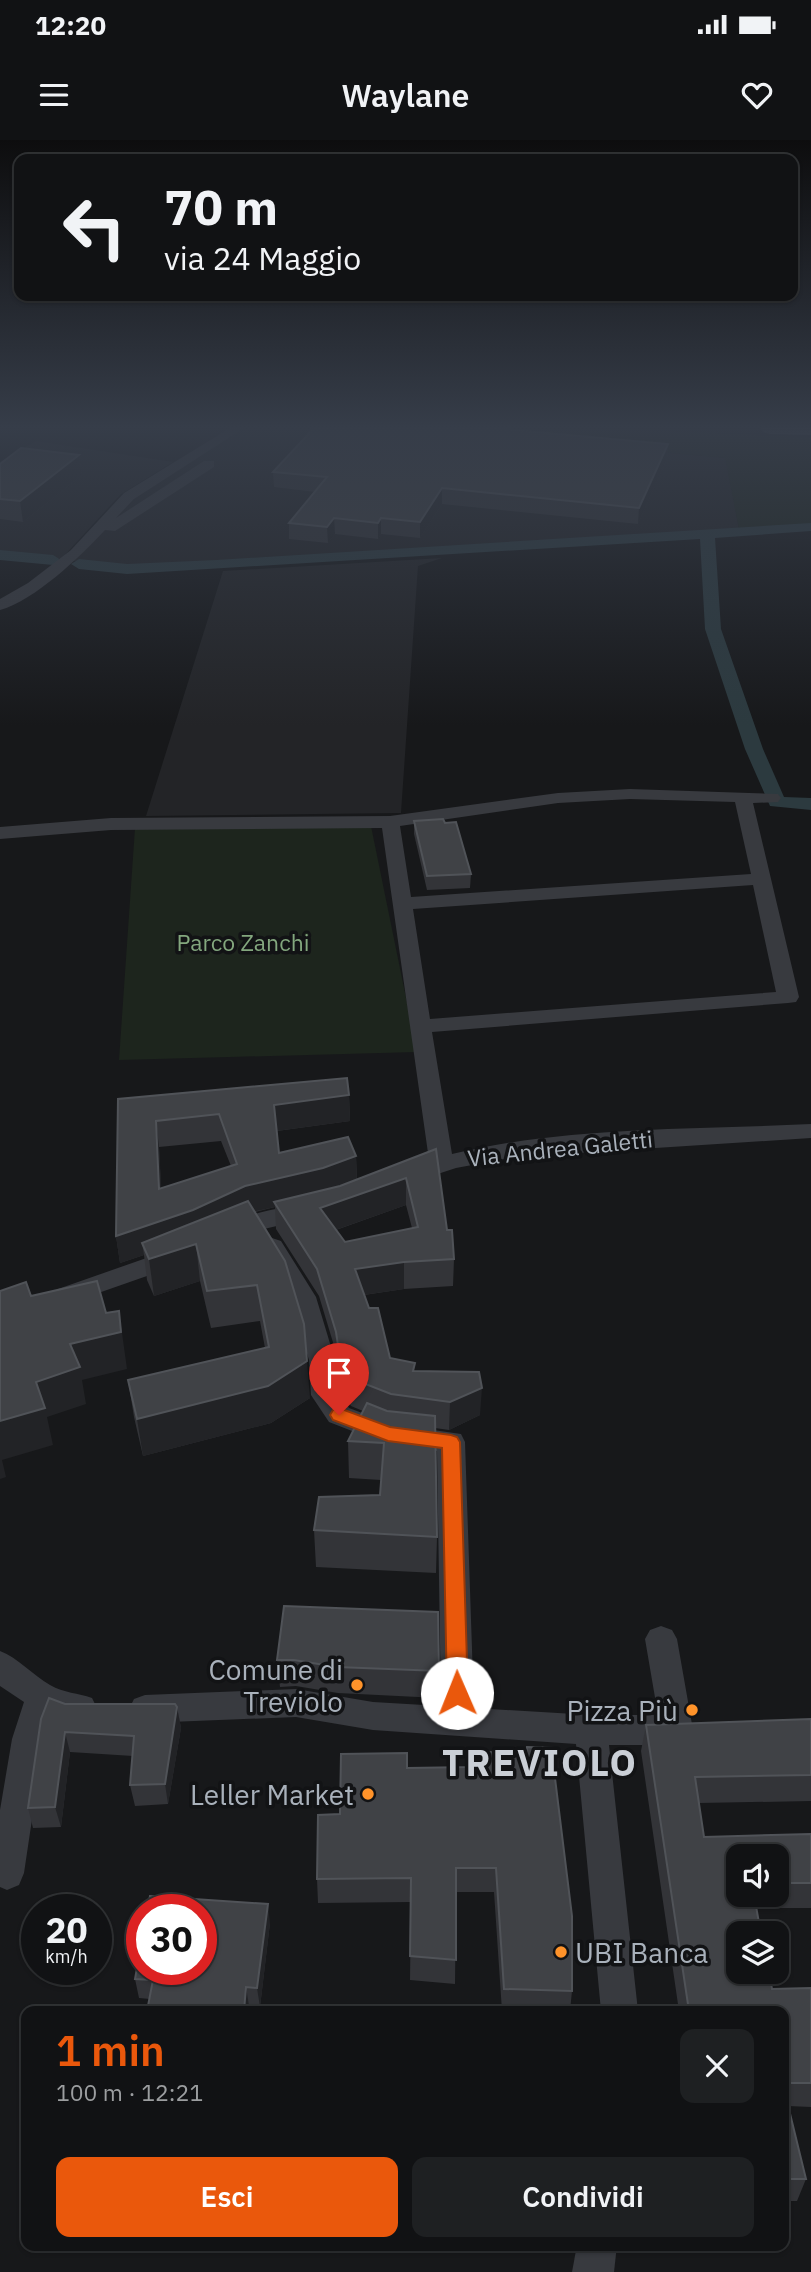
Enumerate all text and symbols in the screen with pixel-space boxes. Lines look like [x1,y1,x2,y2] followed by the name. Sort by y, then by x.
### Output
[35,8,106,42] text: 12:20
[342,74,469,116] text: Waylane
[35,76,73,114] icon: menu
[738,76,776,114] icon: heart
[164,175,278,238] text: 70 m
[49,182,140,273] icon: left
[164,237,361,279] text: via 24 Maggio
[176,927,310,957] park label: Parco Zanchi
[466,1123,654,1173] street label: Via Andrea Galetti
[309,1343,369,1415] pin
[320,1354,358,1392] icon: arrive
[208,1651,343,1720] place label: Comune di Treviolo
[420,1656,494,1730] position arrow
[349,1677,365,1693] marker: Comune di Treviolo
[567,1692,678,1729] place label: Pizza Più
[684,1702,700,1718] marker: Pizza Più
[442,1738,638,1786] district label: TREVIOLO
[190,1776,354,1813] place label: Leller Market
[360,1786,376,1802] marker: Leller Market
[726,1844,789,1984] map controls
[726,1844,789,1907] button: sound
[126,1894,217,1985] speed limit sign: 30
[45,1907,88,1953] text: 20
[726,1921,789,1984] button: layers
[575,1934,708,1971] place label: UBI Banca
[553,1944,569,1960] marker: UBI Banca
[45,1945,88,1968] text: km/h
[56,2023,165,2078] text: 1 min
[680,2029,754,2103] button: close
[56,2077,203,2107] text: 100 m · 12:21
[56,2157,398,2237] button: Esci
[412,2157,754,2237] button: Condividi

